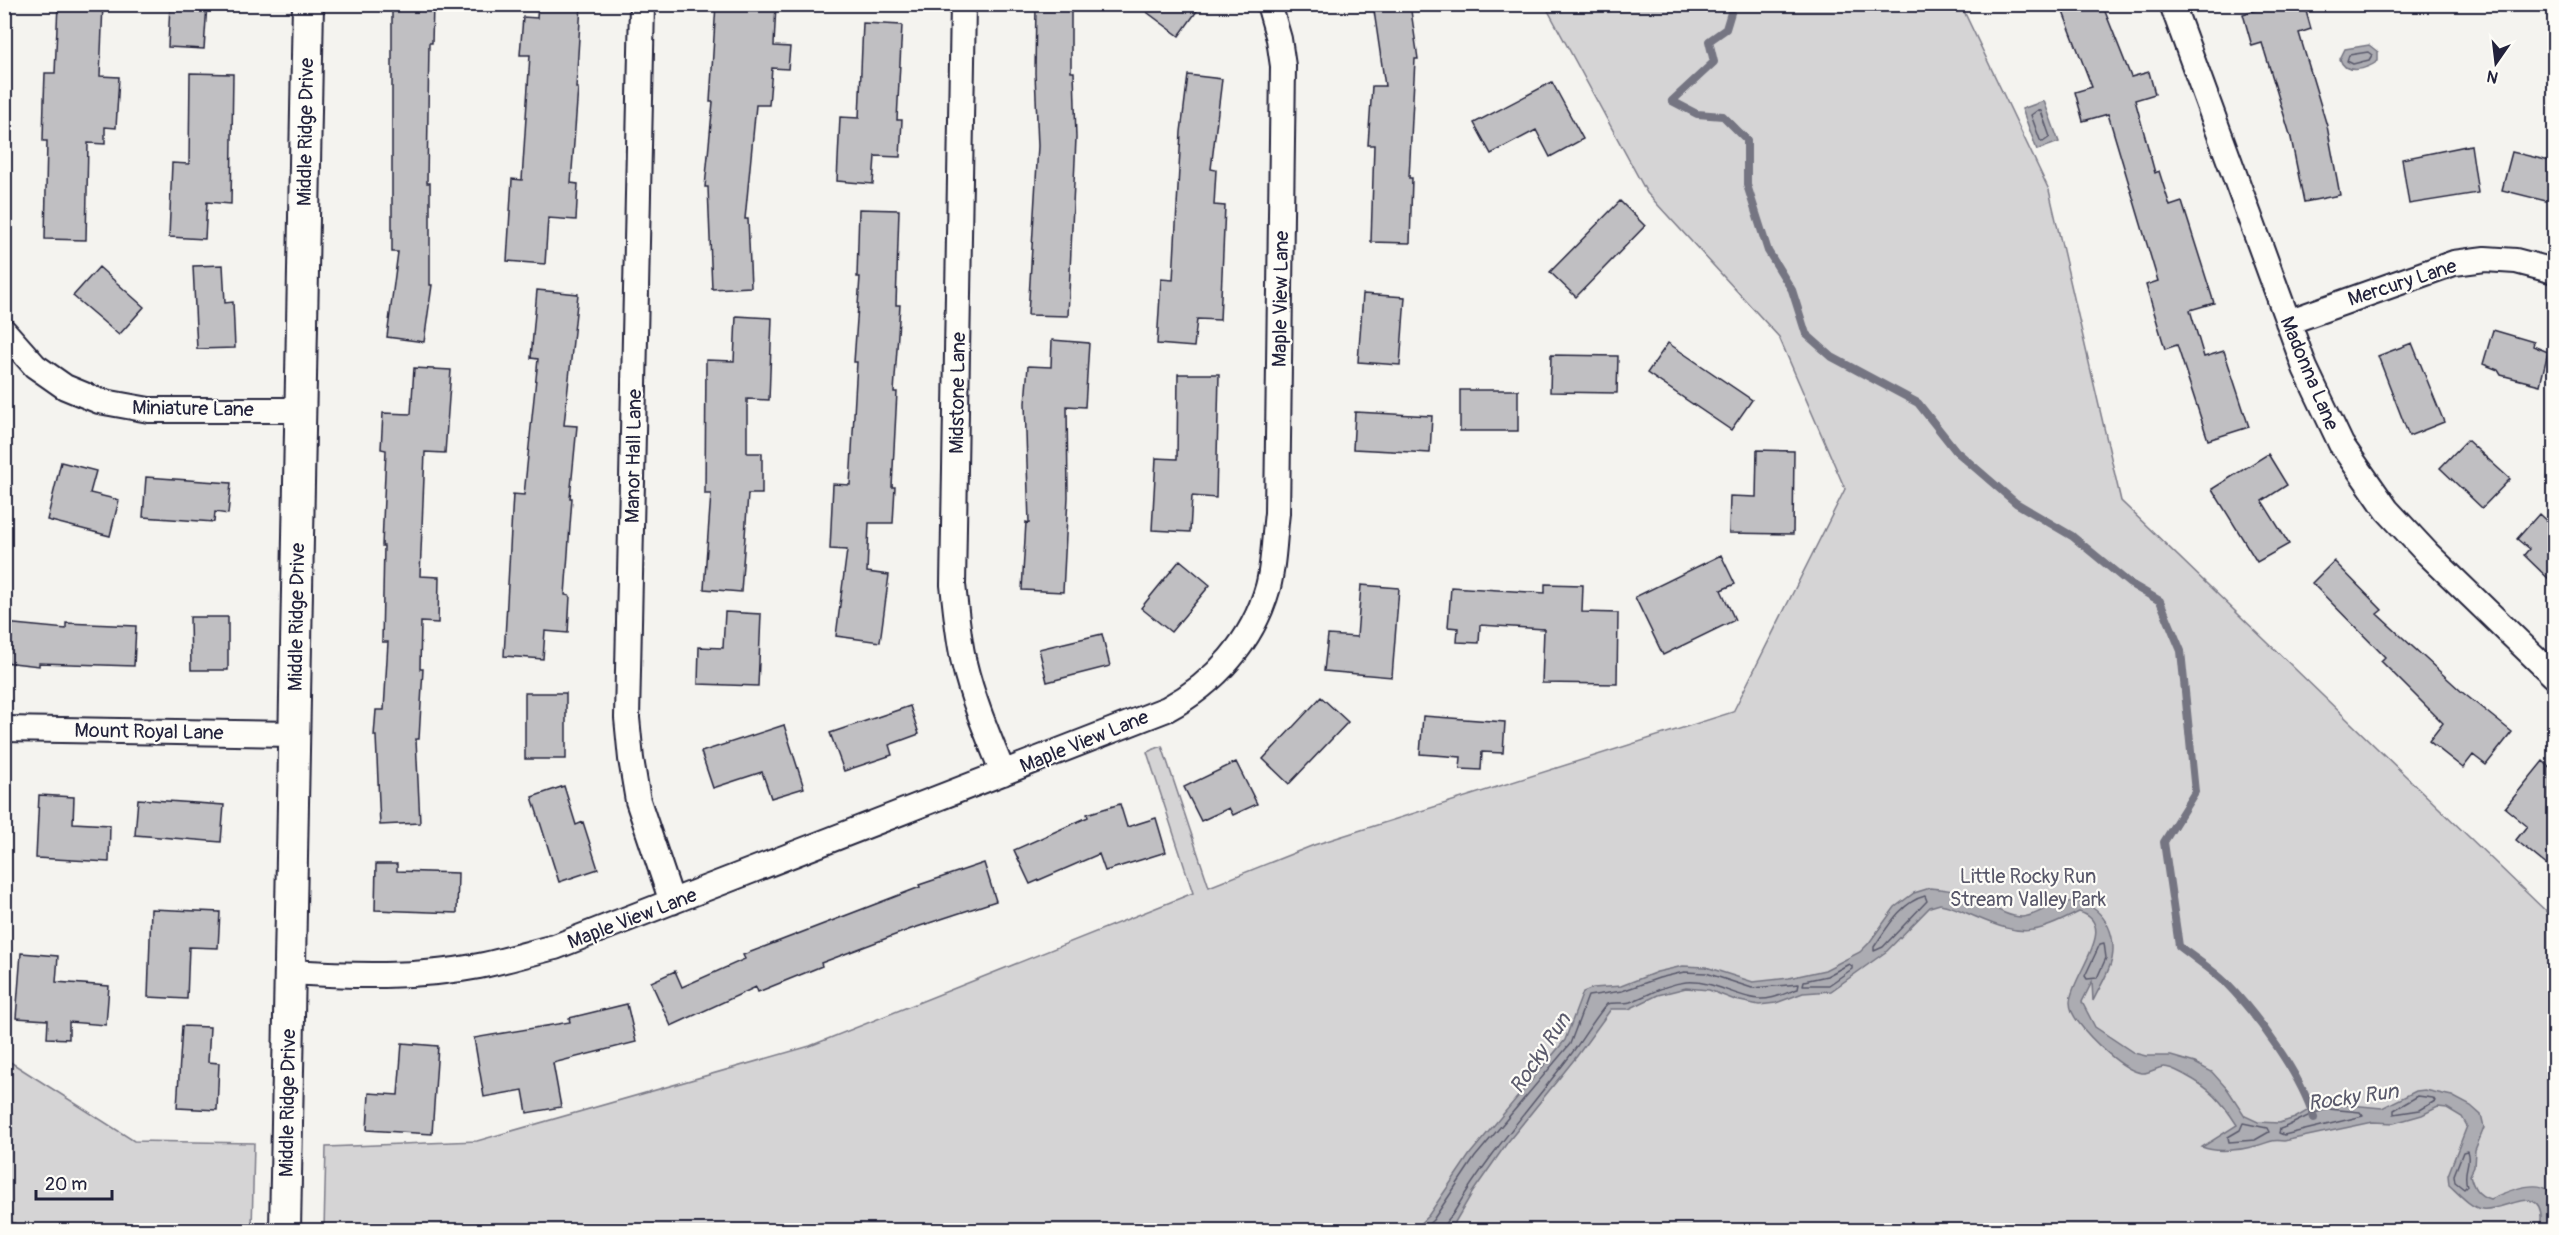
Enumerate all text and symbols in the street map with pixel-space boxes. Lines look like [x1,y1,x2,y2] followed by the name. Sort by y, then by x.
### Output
[2466,33,2526,93] north arrow
[292,58,319,206] street label: Middle Ridge Drive
[2485,66,2500,88] text: N
[1267,230,1294,367] street label: Maple View Lane
[2345,253,2460,312] street label: Mercury Lane
[2274,313,2345,434] street label: Madonna Lane
[944,332,971,454] street label: Midstone Lane
[620,389,647,523] street label: Manor Hall Lane
[132,395,254,422] street label: Miniature Lane
[283,543,310,691] street label: Middle Ridge Drive
[1016,704,1152,779] street label: Maple View Lane
[74,718,224,745] street label: Mount Royal Lane
[1950,864,2107,912] park label: Little Rocky Run Stream Valley Park
[564,882,701,955] street label: Maple View Lane
[1504,1007,1578,1099] water label: Rocky Run
[274,1029,301,1177] street label: Middle Ridge Drive
[2306,1078,2401,1117] water label: Rocky Run
[36,1163,112,1201] scale bar
[45,1173,87,1196] text: 20 m

